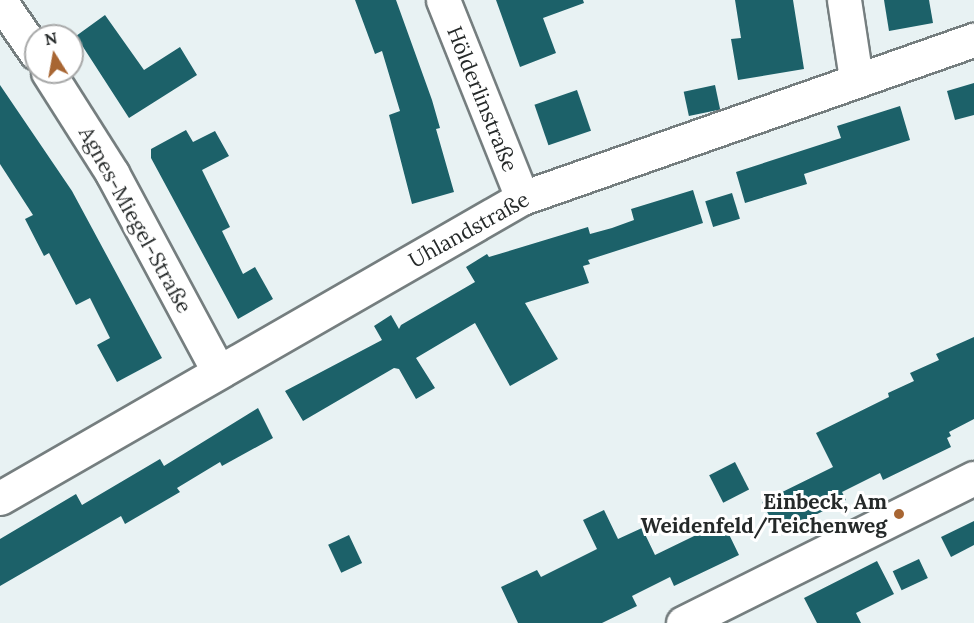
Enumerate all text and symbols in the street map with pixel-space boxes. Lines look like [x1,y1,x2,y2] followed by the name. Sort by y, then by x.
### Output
[441,23,523,175] street label: Hölderlinstraße
[24,24,84,84] north arrow
[43,27,59,49] text: N
[73,122,197,318] street label: Agnes-Miegel-Straße
[404,187,534,273] street label: Uhlandstraße
[641,489,887,539] place label: Einbeck, Am Weidenfeld/Teichenweg
[892,507,906,521] marker: Einbeck, Am Weidenfeld/Teichenweg

